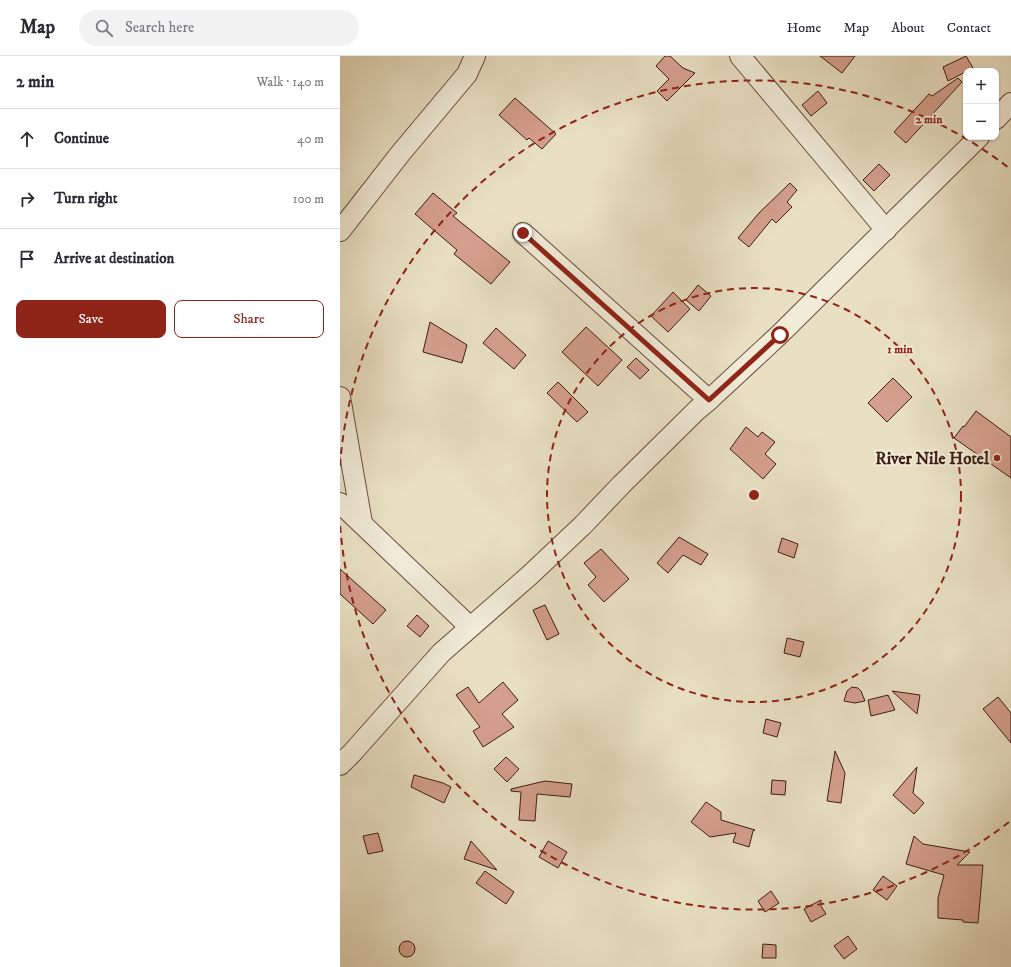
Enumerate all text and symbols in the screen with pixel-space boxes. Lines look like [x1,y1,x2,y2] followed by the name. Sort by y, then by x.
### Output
[79,10,359,46] search box
[20,16,55,39] text: Map
[93,17,115,39] icon: search
[125,18,194,37] text: Search here
[787,19,821,37] text: Home
[843,19,869,37] text: Map
[891,19,925,37] text: About
[947,19,991,37] text: Contact
[963,68,999,140] map controls
[963,68,999,104] button: +
[16,71,54,93] text: 2 min
[256,74,324,90] text: Walk · 140 m
[963,104,999,140] button: −
[916,112,943,127] text: 2 min
[16,128,38,150] icon: ahead
[54,129,109,148] text: Continue
[297,131,324,147] text: 40 m
[16,188,38,210] icon: right
[54,189,117,208] text: Turn right
[293,191,324,207] text: 100 m
[514,224,532,242] route end
[16,248,38,270] icon: arrive
[54,249,174,268] text: Arrive at destination
[16,300,166,338] button: Save
[174,300,324,338] button: Share
[771,326,789,344] route start
[887,342,913,357] text: 1 min
[875,448,990,470] place label: River Nile Hotel
[992,453,1002,463] marker: River Nile Hotel
[747,488,761,502] centre of rings

